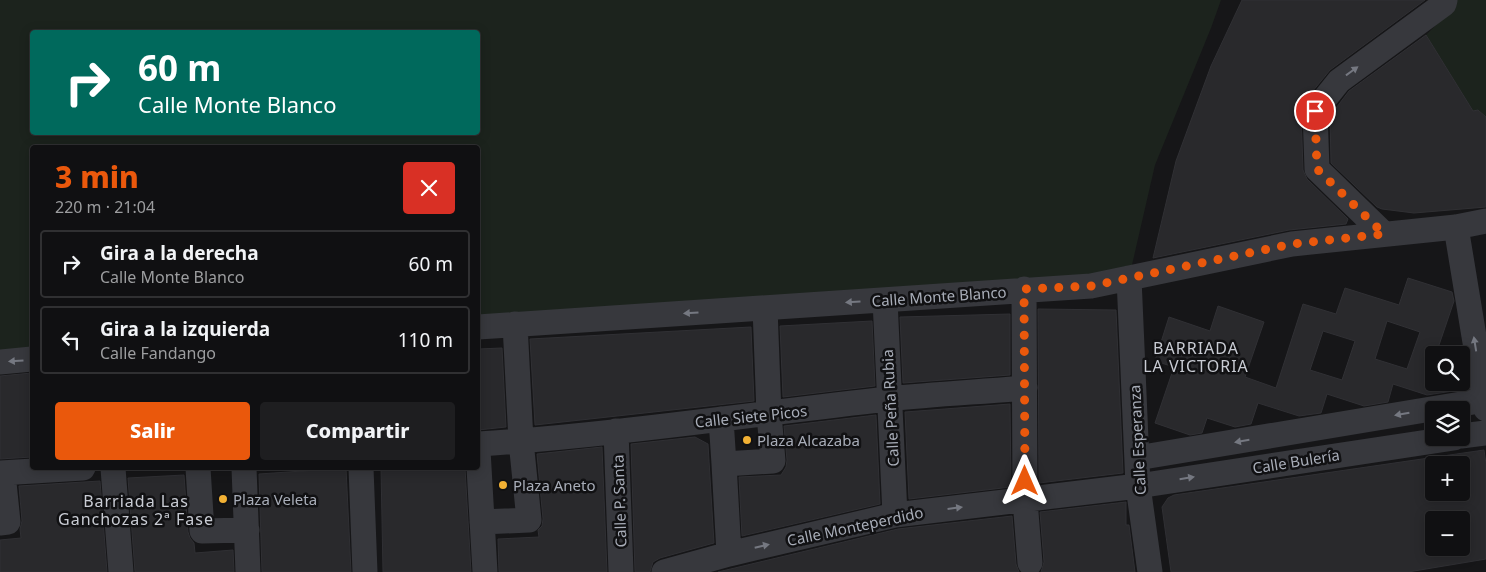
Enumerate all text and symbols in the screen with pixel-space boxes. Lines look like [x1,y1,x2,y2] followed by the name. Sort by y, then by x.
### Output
[138,44,221,91] text: 60 m
[55,50,120,115] icon: right
[1345,66,1359,76] one-way arrow
[138,89,336,119] text: Calle Monte Blanco
[1294,90,1336,132] pin
[1301,97,1329,125] icon: arrive
[55,156,139,197] text: 3 min
[403,162,455,214] button: close
[55,196,155,218] text: 220 m · 21:04
[100,240,259,266] text: Gira a la derecha
[57,250,85,278] icon: right
[409,251,453,277] text: 60 m
[100,266,244,288] text: Calle Monte Blanco
[871,281,1007,311] street label: Calle Monte Blanco
[845,299,861,307] one-way arrow
[683,309,699,317] one-way arrow
[100,316,270,342] text: Gira a la izquierda
[57,326,85,354] icon: left
[398,327,453,353] text: 110 m
[1471,335,1479,351] one-way arrow
[1143,337,1249,377] district label: BARRIADA LA VICTORIA
[100,342,216,364] text: Calle Fandango
[1425,346,1470,556] map controls
[1425,346,1470,391] button: search
[877,349,903,467] street label: Calle Peña Rubia
[8,357,24,365] one-way arrow
[1124,384,1150,496] street label: Calle Esperanza
[694,400,808,432] street label: Calle Siete Picos
[1425,401,1470,446] button: layers
[55,402,250,460] button: Salir
[260,402,455,460] button: Compartir
[1394,411,1410,419] one-way arrow
[757,430,860,450] place label: Plaza Alcazaba
[741,434,753,446] marker: Plaza Alcazaba
[1234,438,1250,446] one-way arrow
[1251,444,1341,478] street label: Calle Bulería
[607,454,631,548] street label: Calle P. Santa
[998,454,1050,506] position arrow
[1425,456,1470,501] button: +
[1179,474,1195,482] one-way arrow
[513,475,596,495] place label: Plaza Aneto
[497,479,509,491] marker: Plaza Aneto
[233,489,317,509] place label: Plaza Veleta
[58,490,214,530] district label: Barriada Las Ganchozas 2ª Fase
[217,493,229,505] marker: Plaza Veleta
[785,502,925,550] street label: Calle Monteperdido
[947,504,963,512] one-way arrow
[1425,511,1470,556] button: −
[754,542,769,550] one-way arrow

